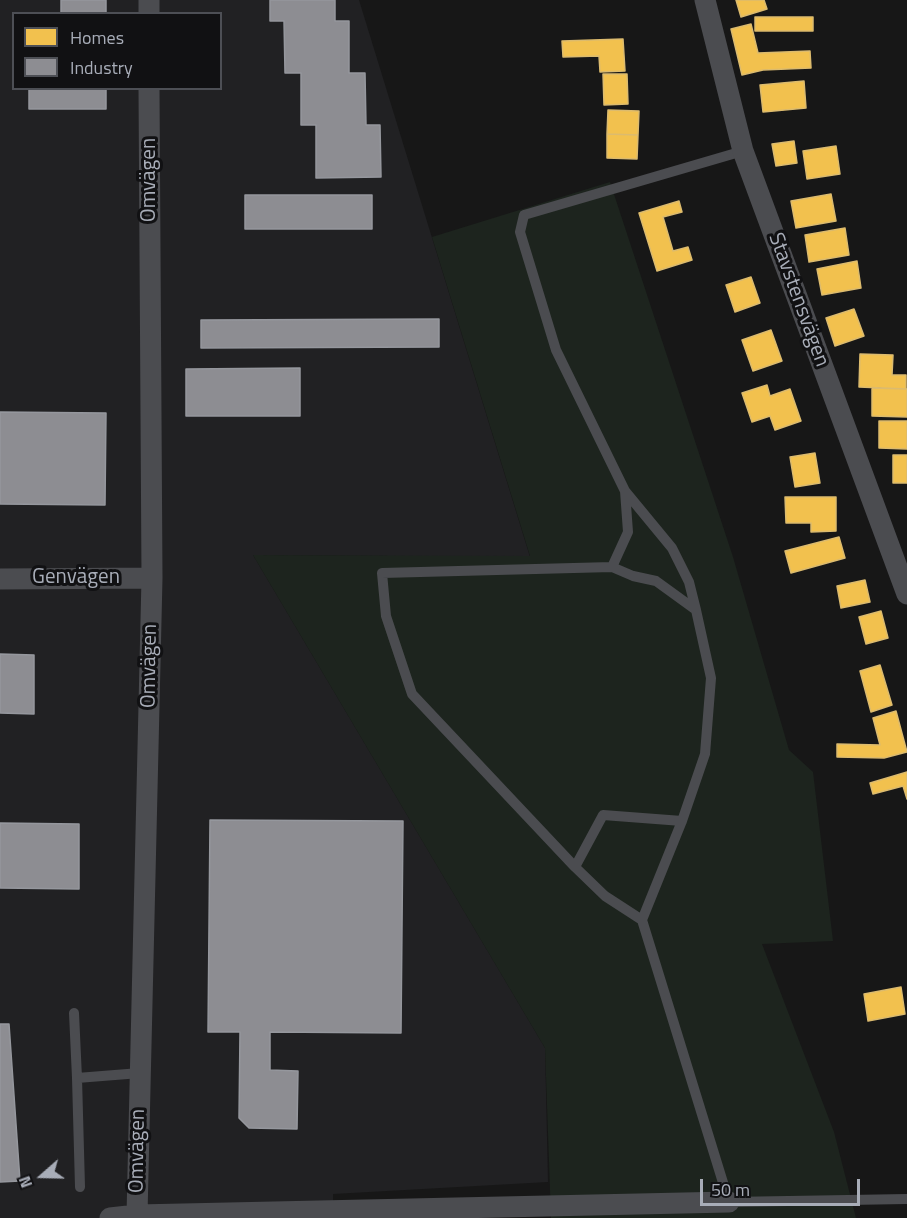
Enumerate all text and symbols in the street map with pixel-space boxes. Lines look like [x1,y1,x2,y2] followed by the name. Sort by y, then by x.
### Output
[12,12,222,90] legend
[70,24,124,51] text: Homes
[70,54,133,81] text: Industry
[137,138,163,222] street label: Omvägen
[762,230,834,370] street label: Stavstensvägen
[32,565,120,591] street label: Genvägen
[137,624,163,708] street label: Omvägen
[125,1109,151,1193] street label: Omvägen
[12,1146,72,1206] north arrow
[703,1167,864,1205] scale bar
[12,1173,38,1191] text: N
[711,1176,750,1203] text: 50 m

